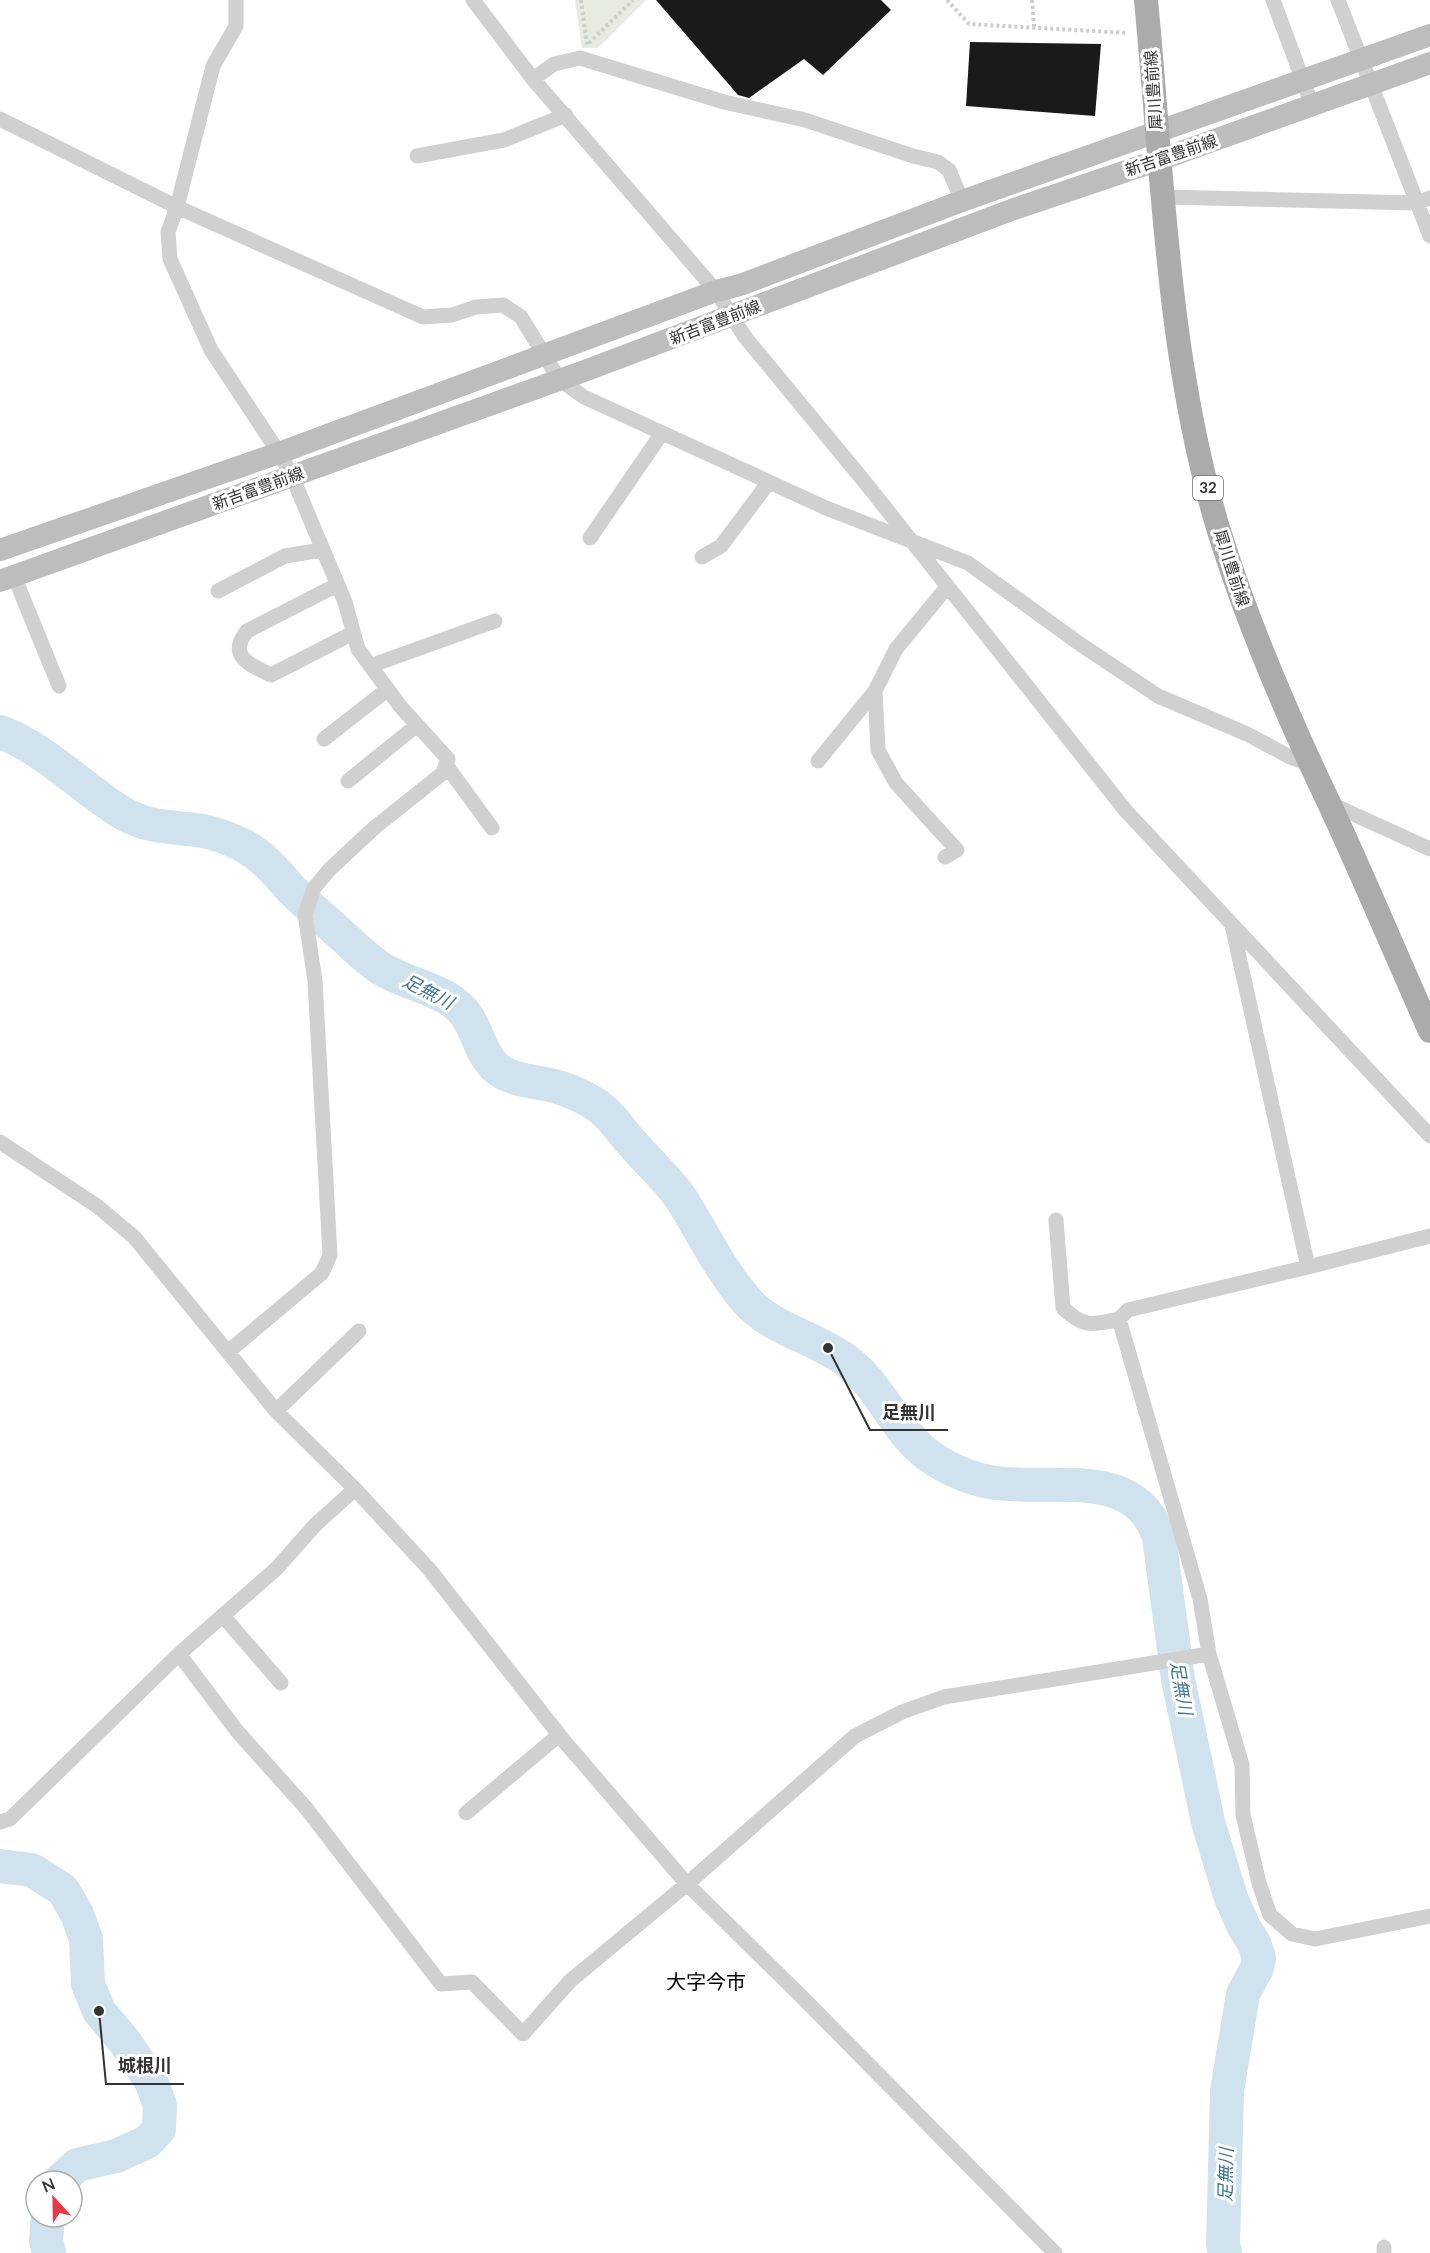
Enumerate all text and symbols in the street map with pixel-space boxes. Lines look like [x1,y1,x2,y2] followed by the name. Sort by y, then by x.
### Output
[1140,49,1165,131] street label: 犀川豊前線
[1122,130,1219,179] street label: 新吉富豊前線
[667,295,763,348] street label: 新吉富豊前線
[209,462,306,513] street label: 新吉富豊前線
[1193,476,1223,500] road number: 32
[1211,527,1254,609] street label: 犀川豊前線
[399,969,459,1014] water label: 足無川
[870,1394,948,1430] callout: 足無川
[882,1401,936,1423] text: 足無川
[1166,1659,1198,1718] water label: 足無川
[666,1969,746,1993] district label: 大字今市
[106,2048,184,2084] callout: 城根川
[118,2054,172,2076] text: 城根川
[1214,2146,1237,2202] water label: 足無川
[24,2169,84,2229] north arrow
[39,2174,57,2196] text: N

